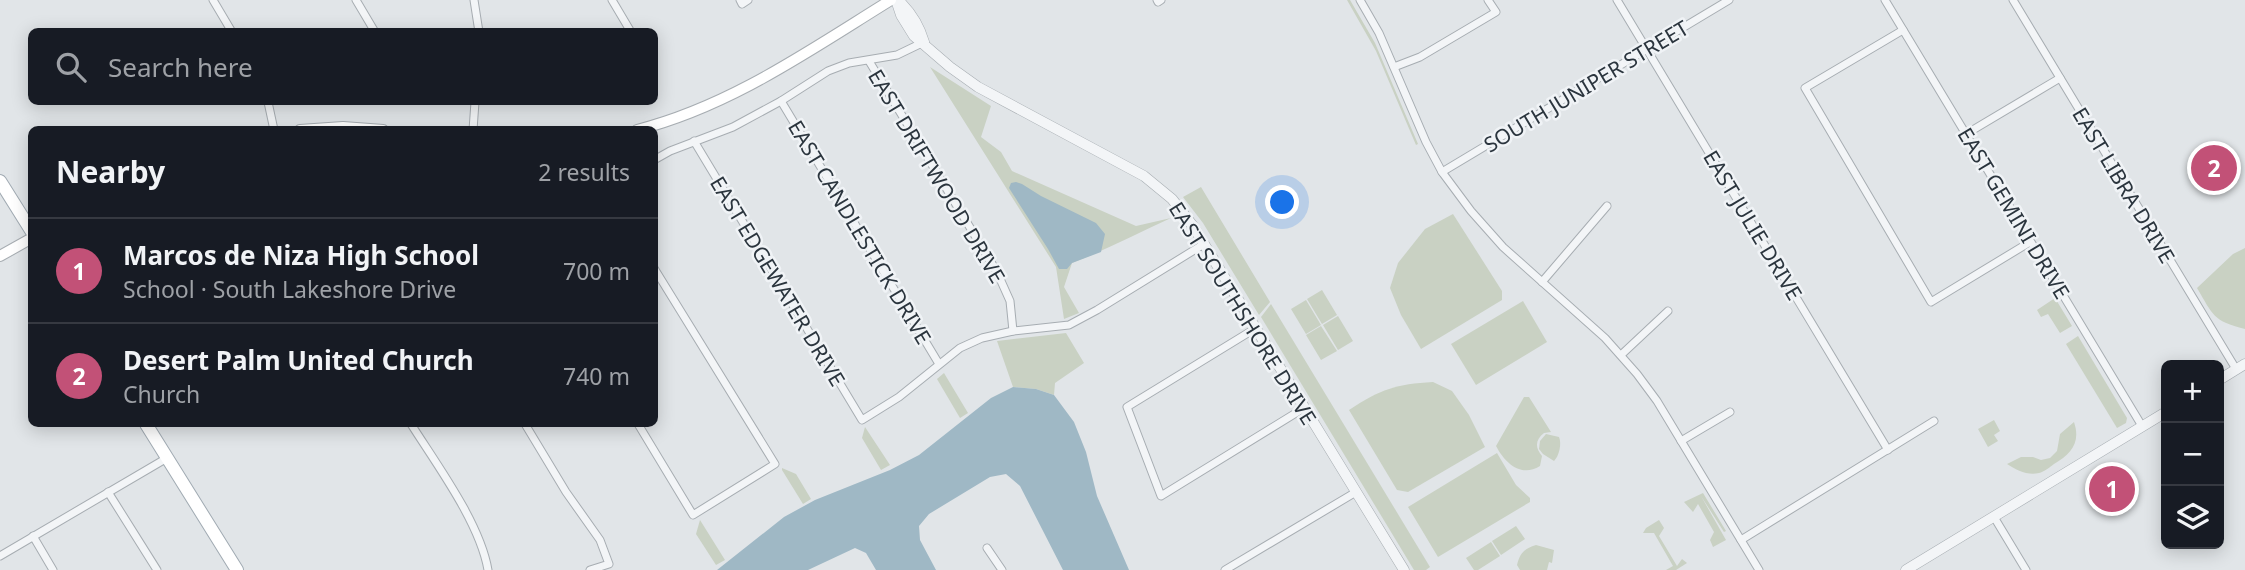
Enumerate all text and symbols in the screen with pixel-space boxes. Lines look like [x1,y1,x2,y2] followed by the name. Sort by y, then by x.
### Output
[1478,13,1694,158] street label: SOUTH JUNIPER STREET
[28,28,658,105] search box
[52,48,90,86] icon: search
[108,49,253,85] text: Search here
[862,64,1012,288] street label: EAST DRIFTWOOD DRIVE
[2066,102,2182,268] street label: EAST LIBRA DRIVE
[782,115,938,349] street label: EAST CANDLESTICK DRIVE
[1952,122,2076,304] street label: EAST GEMINI DRIVE
[2191,142,2237,194] pin: 2
[1697,145,1809,305] street label: EAST JULIE DRIVE
[56,151,165,192] text: Nearby
[538,156,630,188] text: 2 results
[704,171,852,391] street label: EAST EDGEWATER DRIVE
[1265,185,1299,219] your location
[1163,196,1323,430] street label: EAST SOUTHSHORE DRIVE
[123,237,479,273] text: Marcos de Niza High School
[72,255,86,287] text: 1
[563,255,630,287] text: 700 m
[123,273,456,305] text: School · South Lakeshore Drive
[123,342,474,378] text: Desert Palm United Church
[72,360,86,392] text: 2
[563,360,630,392] text: 740 m
[2161,360,2224,549] map controls
[2161,360,2224,423] button: +
[123,378,200,410] text: Church
[2161,423,2224,486] button: −
[2089,463,2135,515] pin: 1
[2161,486,2224,549] button: layers

